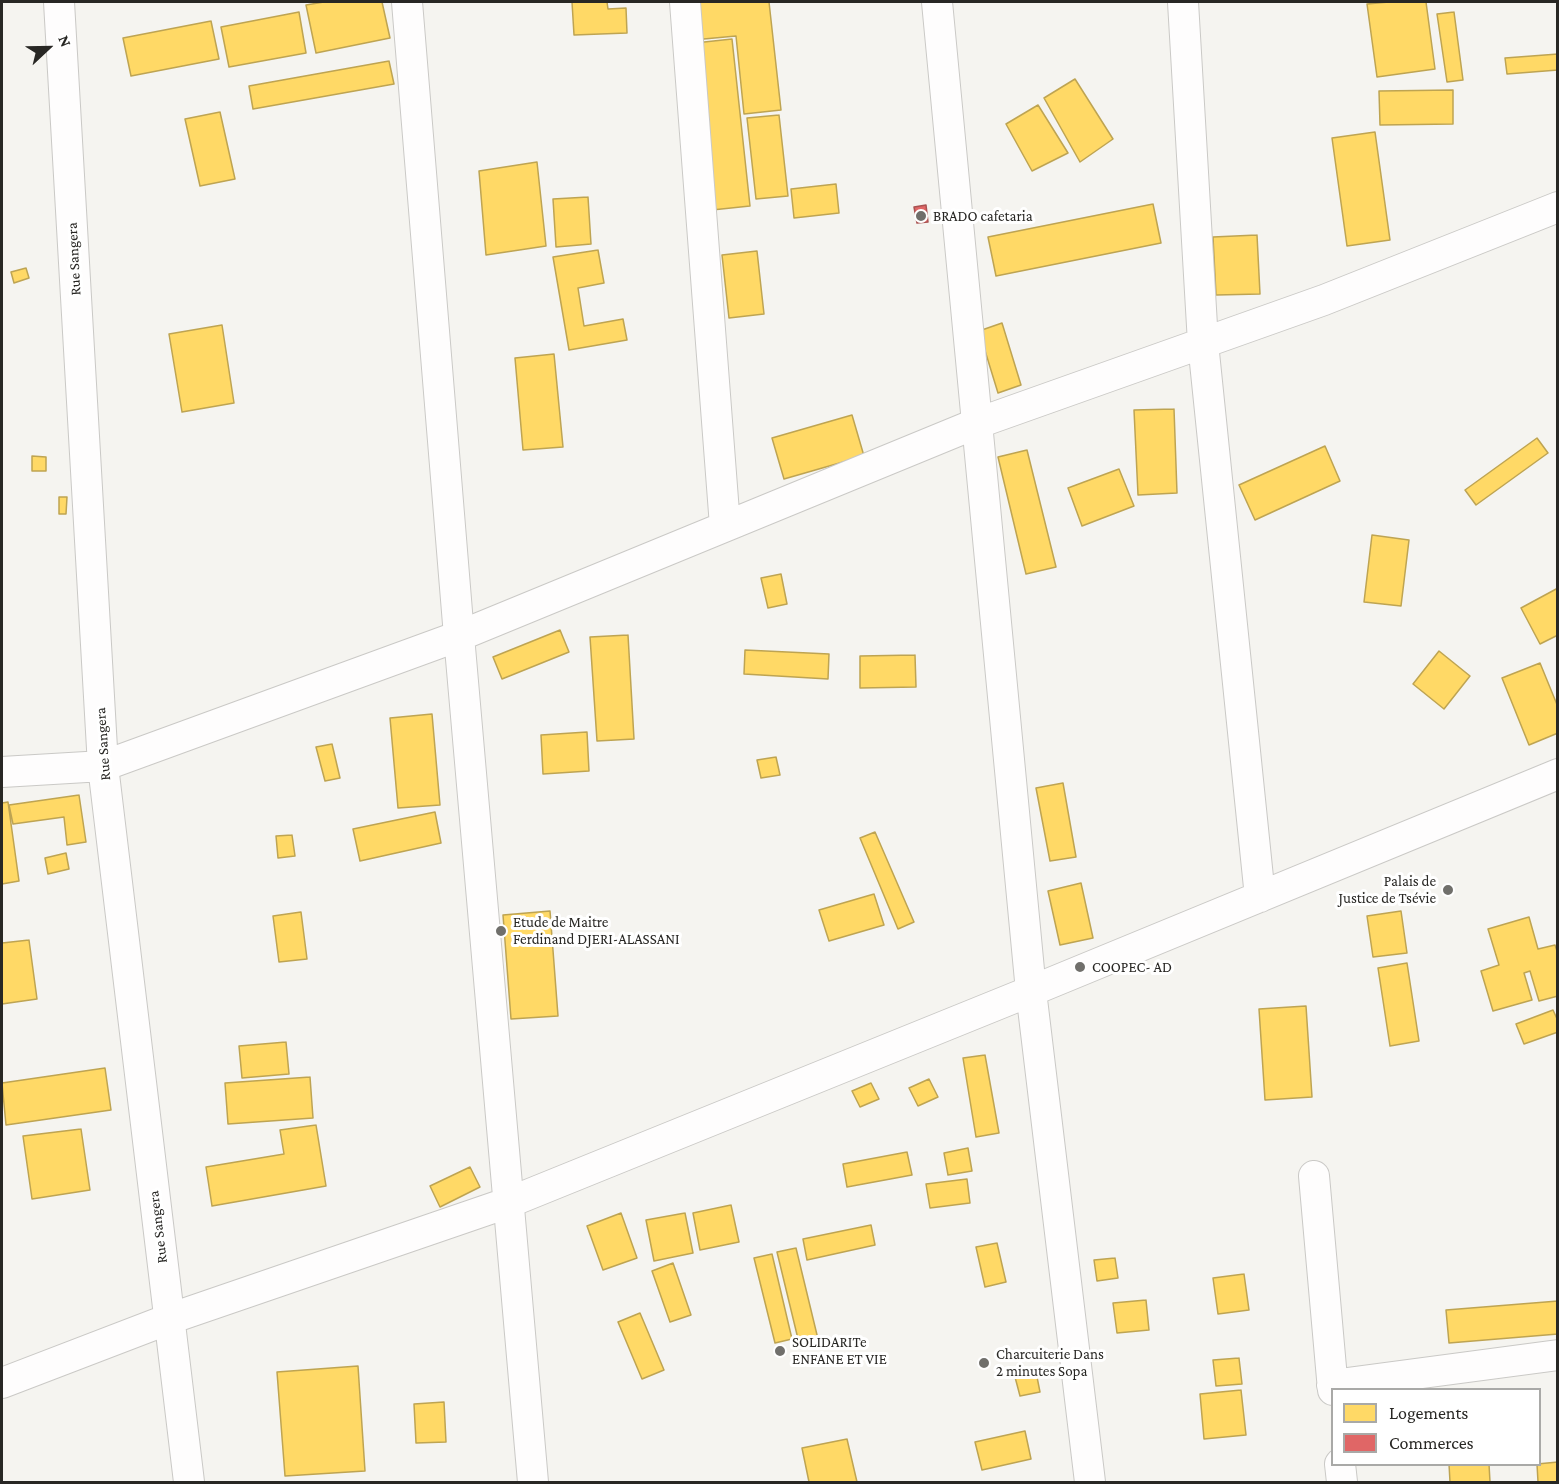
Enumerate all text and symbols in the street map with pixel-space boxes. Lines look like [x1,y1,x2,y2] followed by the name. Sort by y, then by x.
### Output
[18,18,78,78] north arrow
[55,33,75,49] text: N
[933,207,1033,225] place label: BRADO cafetaria
[914,209,928,223] marker: BRADO cafetaria
[63,222,85,296] street label: Rue Sangera
[91,707,115,781] street label: Rue Sangera
[1338,872,1436,907] place label: Palais de Justice de Tsévie
[1441,883,1455,897] marker: Palais de Justice de Tsévie
[513,913,680,948] place label: Etude de Maitre Ferdinand DJERI-ALASSANI
[494,924,508,938] marker: Etude de Maitre Ferdinand DJERI-ALASSANI
[1092,958,1172,976] place label: COOPEC- AD
[1073,960,1087,974] marker: COOPEC- AD
[145,1190,171,1264] street label: Rue Sangera
[792,1333,887,1368] place label: SOLIDARITe ENFANE ET VIE
[773,1344,787,1358] marker: SOLIDARITe ENFANE ET VIE
[996,1345,1104,1380] place label: Charcuiterie Dans 2 minutes Sopa
[977,1356,991,1370] marker: Charcuiterie Dans 2 minutes Sopa
[1331,1388,1541,1466] legend
[1389,1403,1468,1423] text: Logements
[1389,1433,1474,1453] text: Commerces

